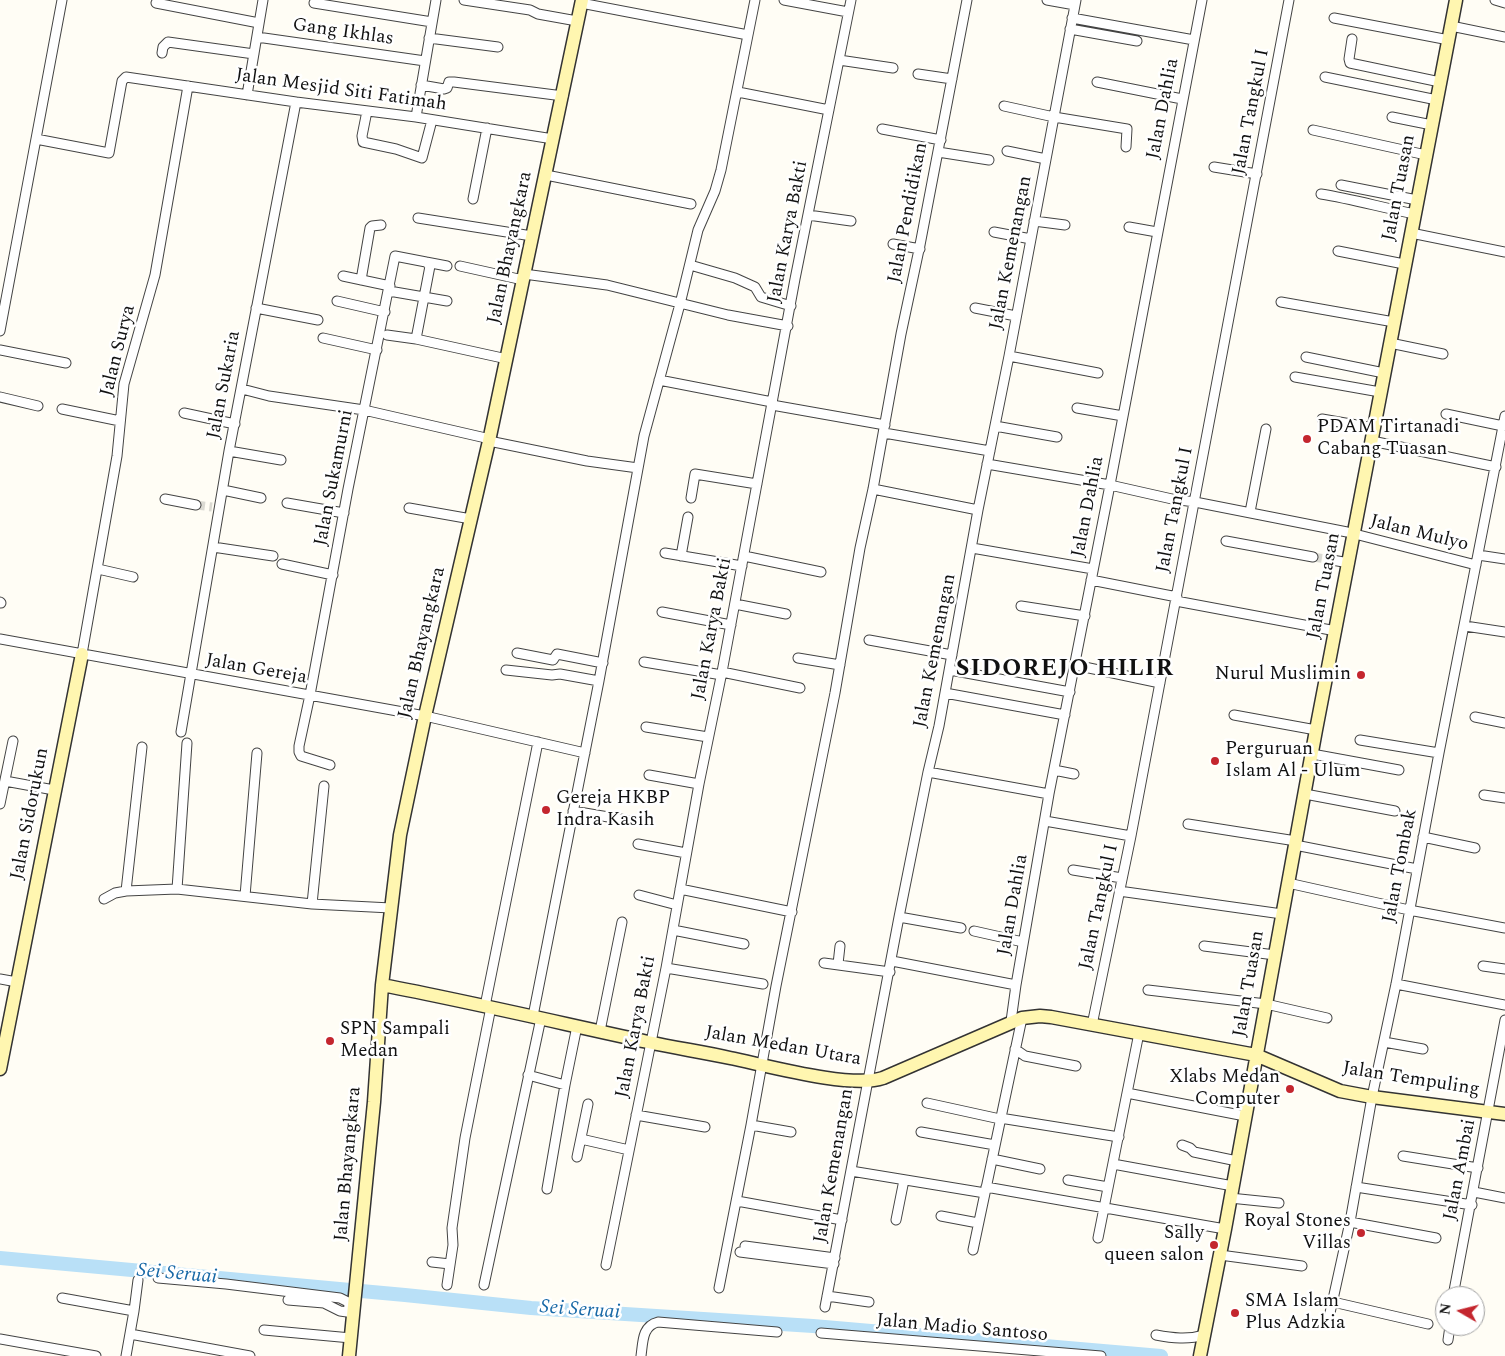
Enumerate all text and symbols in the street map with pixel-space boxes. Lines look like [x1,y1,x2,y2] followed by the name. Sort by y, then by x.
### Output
[291,15,395,51] street label: Gang Ikhlas
[1229,47,1275,177] street label: Jalan Tangkul I
[1143,57,1185,161] street label: Jalan Dahlia
[234,65,448,117] street label: Jalan Mesjid Siti Fatimah
[1379,133,1421,243] street label: Jalan Tuasan
[884,141,934,285] street label: Jalan Pendidikan
[764,159,814,305] street label: Jalan Karya Bakti
[484,170,538,326] street label: Jalan Bhayangkara
[986,174,1038,332] street label: Jalan Kemenangan
[97,303,141,399] street label: Jalan Surya
[203,329,247,441] street label: Jalan Sukaria
[311,408,359,548] street label: Jalan Sukamurni
[1317,417,1460,461] place label: PDAM Tirtanadi Cabang Tuasan
[1301,433,1313,445] marker: PDAM Tirtanadi Cabang Tuasan
[1153,445,1199,575] street label: Jalan Tangkul I
[1068,455,1110,559] street label: Jalan Dahlia
[1367,511,1471,557] street label: Jalan Mulyo
[1304,531,1346,641] street label: Jalan Tuasan
[688,556,738,702] street label: Jalan Karya Bakti
[394,565,452,721] street label: Jalan Bhayangkara
[910,572,962,730] street label: Jalan Kemenangan
[204,650,308,690] street label: Jalan Gereja
[954,656,1176,684] district label: SIDOREJO HILIR
[1215,664,1351,686] place label: Nurul Muslimin
[1355,669,1367,681] marker: Nurul Muslimin
[1225,739,1361,783] place label: Perguruan Islam Al - Ulum
[7,746,55,882] street label: Jalan Sidorukun
[1209,755,1221,767] marker: Perguruan Islam Al - Ulum
[556,788,670,832] place label: Gereja HKBP Indra Kasih
[540,804,552,816] marker: Gereja HKBP Indra Kasih
[1379,807,1423,925] street label: Jalan Tombak
[1076,842,1124,972] street label: Jalan Tangkul I
[994,853,1034,957] street label: Jalan Dahlia
[1229,929,1271,1039] street label: Jalan Tuasan
[612,954,662,1100] street label: Jalan Karya Bakti
[340,1019,450,1063] place label: SPN Sampali Medan
[703,1022,863,1072] street label: Jalan Medan Utara
[324,1035,336,1047] marker: SPN Sampali Medan
[1341,1058,1481,1102] street label: Jalan Tempuling
[1169,1067,1280,1111] place label: Xlabs Medan Computer
[1284,1083,1296,1095] marker: Xlabs Medan Computer
[331,1086,367,1242] street label: Jalan Bhayangkara
[810,1087,860,1245] street label: Jalan Kemenangan
[1440,1117,1482,1223] street label: Jalan Ambai
[1244,1211,1351,1255] place label: Royal Stones Villas
[1104,1223,1204,1267] place label: Sally queen salon
[1355,1227,1367,1239] marker: Royal Stones Villas
[1208,1239,1220,1251] marker: Sally queen salon
[136,1260,218,1290] water label: Sei Seruai
[1435,1286,1485,1336] north arrow
[1245,1291,1345,1335] place label: SMA Islam Plus Adzkia
[539,1296,621,1326] water label: Sei Seruai
[1434,1302,1457,1316] text: N
[1229,1307,1241,1319] marker: SMA Islam Plus Adzkia
[875,1310,1049,1348] street label: Jalan Madio Santoso

